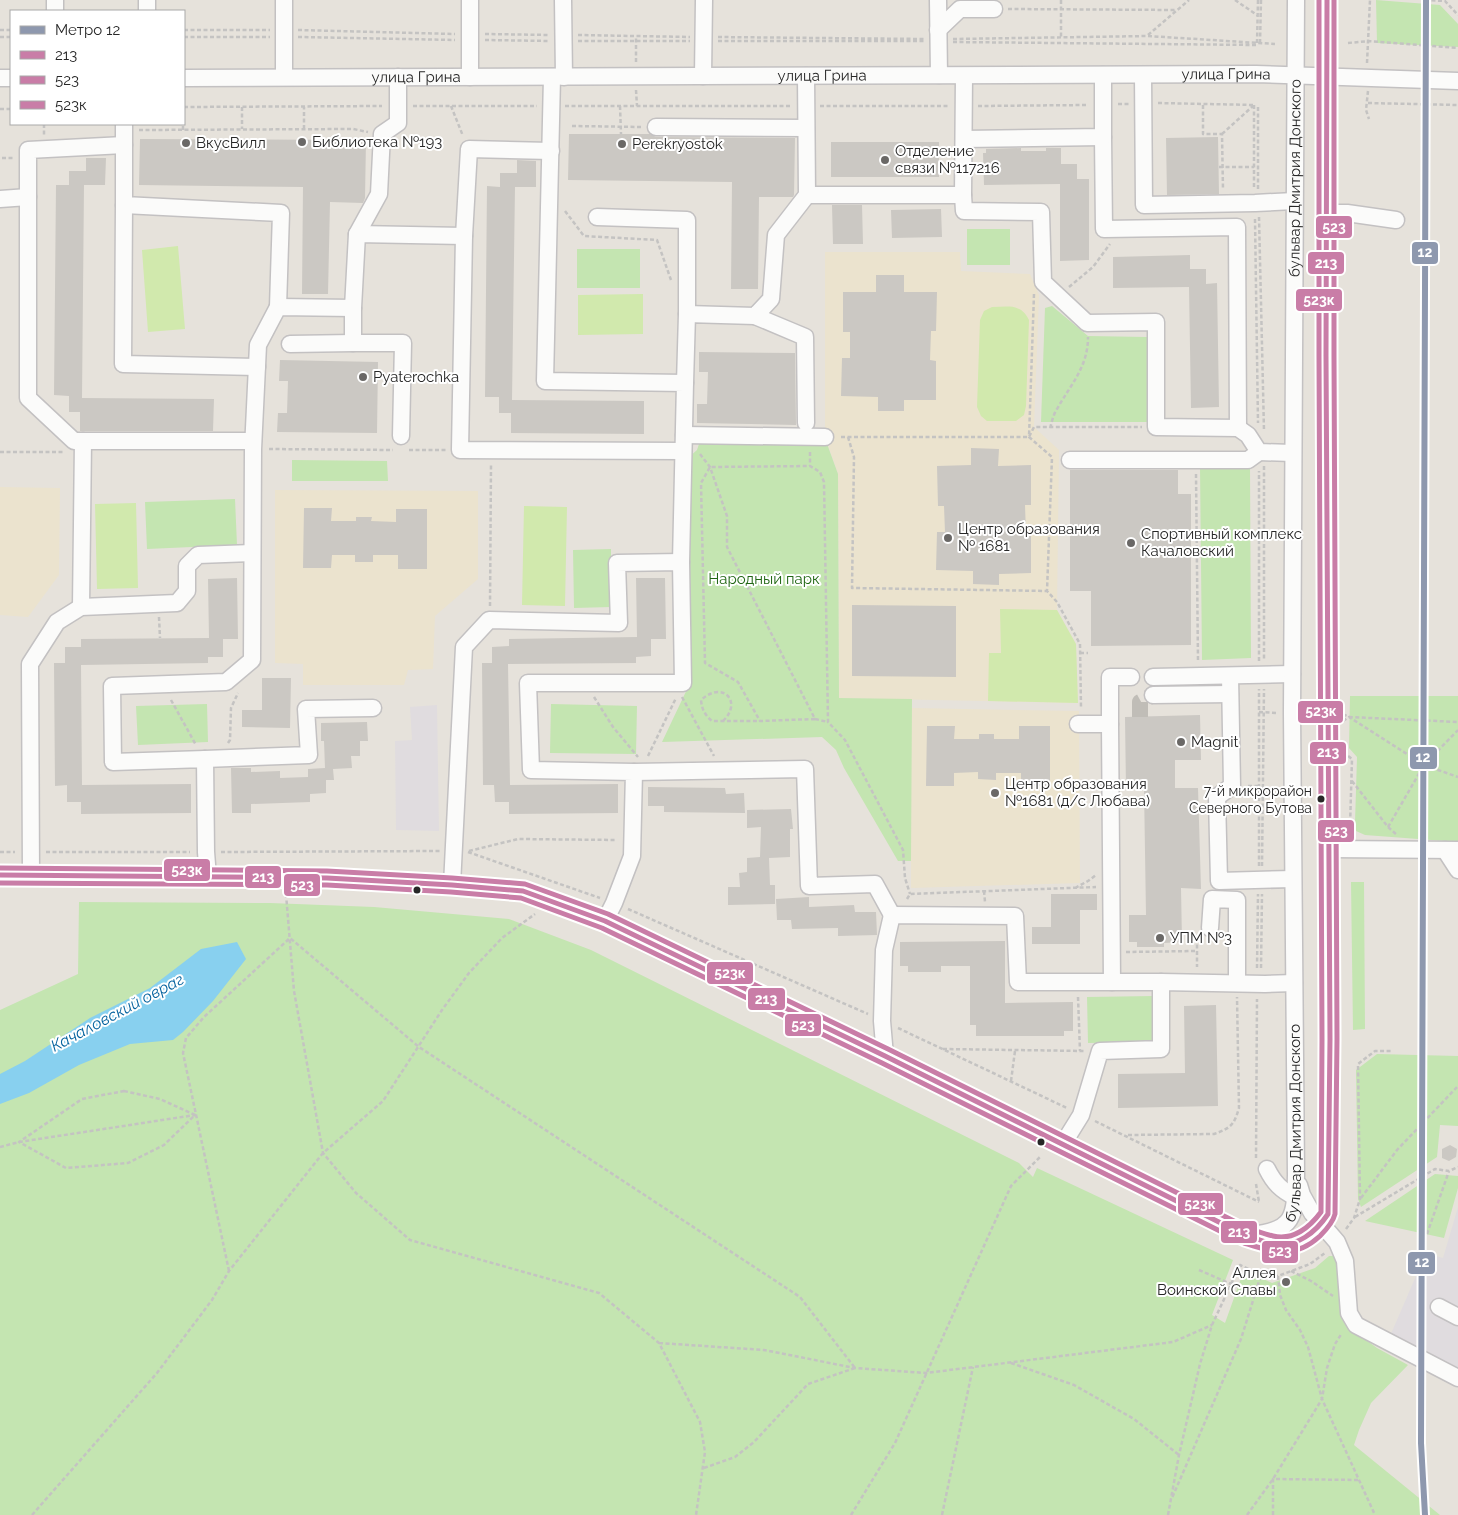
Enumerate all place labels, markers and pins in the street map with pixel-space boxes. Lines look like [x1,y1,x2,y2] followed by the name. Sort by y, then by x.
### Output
[312,133,442,151] place label: Библиотека №193
[196,134,266,152] place label: ВкусВилл
[632,135,723,153] place label: Perekryostok
[296,136,308,148] marker: Библиотека №193
[180,137,192,149] marker: ВкусВилл
[616,138,628,150] marker: Perekryostok
[895,142,1000,177] place label: Отделение связи №117216
[879,154,891,166] marker: Отделение связи №117216
[373,368,459,386] place label: Pyaterochka
[357,371,369,383] marker: Pyaterochka
[958,520,1100,555] place label: Центр образования № 1681
[1141,525,1302,560] place label: Спортивный комплекс Качаловский
[942,532,954,544] marker: Центр образования № 1681
[1125,537,1137,549] marker: Спортивный комплекс Качаловский
[1191,733,1239,751] place label: Magnit
[1175,736,1187,748] marker: Magnit
[1005,775,1150,810] place label: Центр образования №1681 (д/с Любава)
[1189,783,1312,816] place label: 7-й микрорайон Северного Бутова
[989,787,1001,799] marker: Центр образования №1681 (д/с Любава)
[1316,794,1326,804] marker: 7-й микрорайон Северного Бутова
[412,885,422,895] unlabelled marker
[1170,929,1232,947] place label: УПМ №3
[1154,932,1166,944] marker: УПМ №3
[1036,1137,1046,1147] unlabelled marker
[1157,1264,1276,1299] place label: Аллея Воинской Славы
[1280,1276,1292,1288] marker: Аллея Воинской Славы

